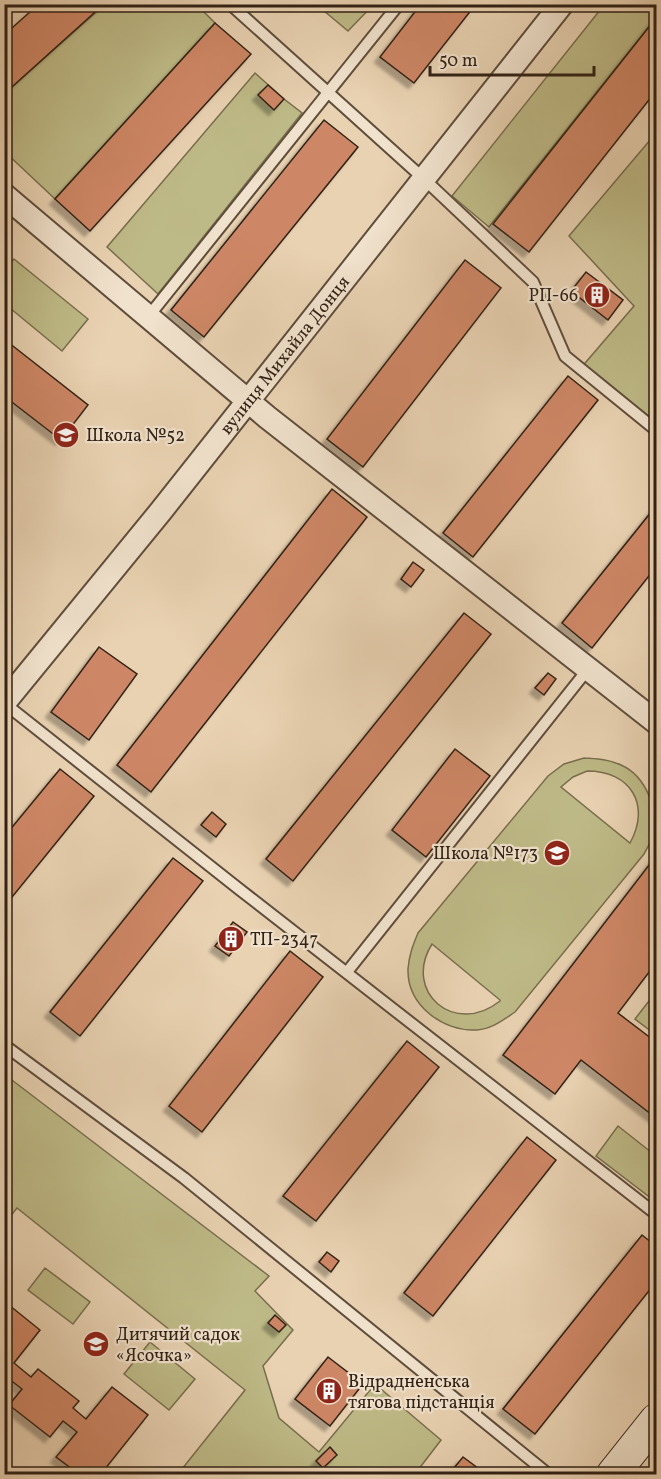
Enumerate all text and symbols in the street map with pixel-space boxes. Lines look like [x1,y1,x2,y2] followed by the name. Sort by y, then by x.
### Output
[430,39,594,77] scale bar
[439,49,478,74] text: 50 m
[215,271,356,441] street label: вулиця Михайла Донця
[582,280,612,310] building icon: РП-66
[528,284,578,309] place label: РП-66
[51,420,81,450] school or university icon: Школа №52
[86,424,185,449] place label: Школа №52
[542,838,572,868] school or university icon: Школа №173
[433,842,538,867] place label: Школа №173
[216,924,246,954] building icon: ТП-2347
[250,928,318,953] place label: ТП-2347
[116,1323,240,1369] place label: Дитячий садок «Ясочка»
[81,1329,111,1359] school or university icon: Дитячий садок «Ясочка»
[348,1370,495,1416] place label: Відрадненська тягова підстанція
[314,1376,344,1406] building icon: Відрадненська тягова підстанція

